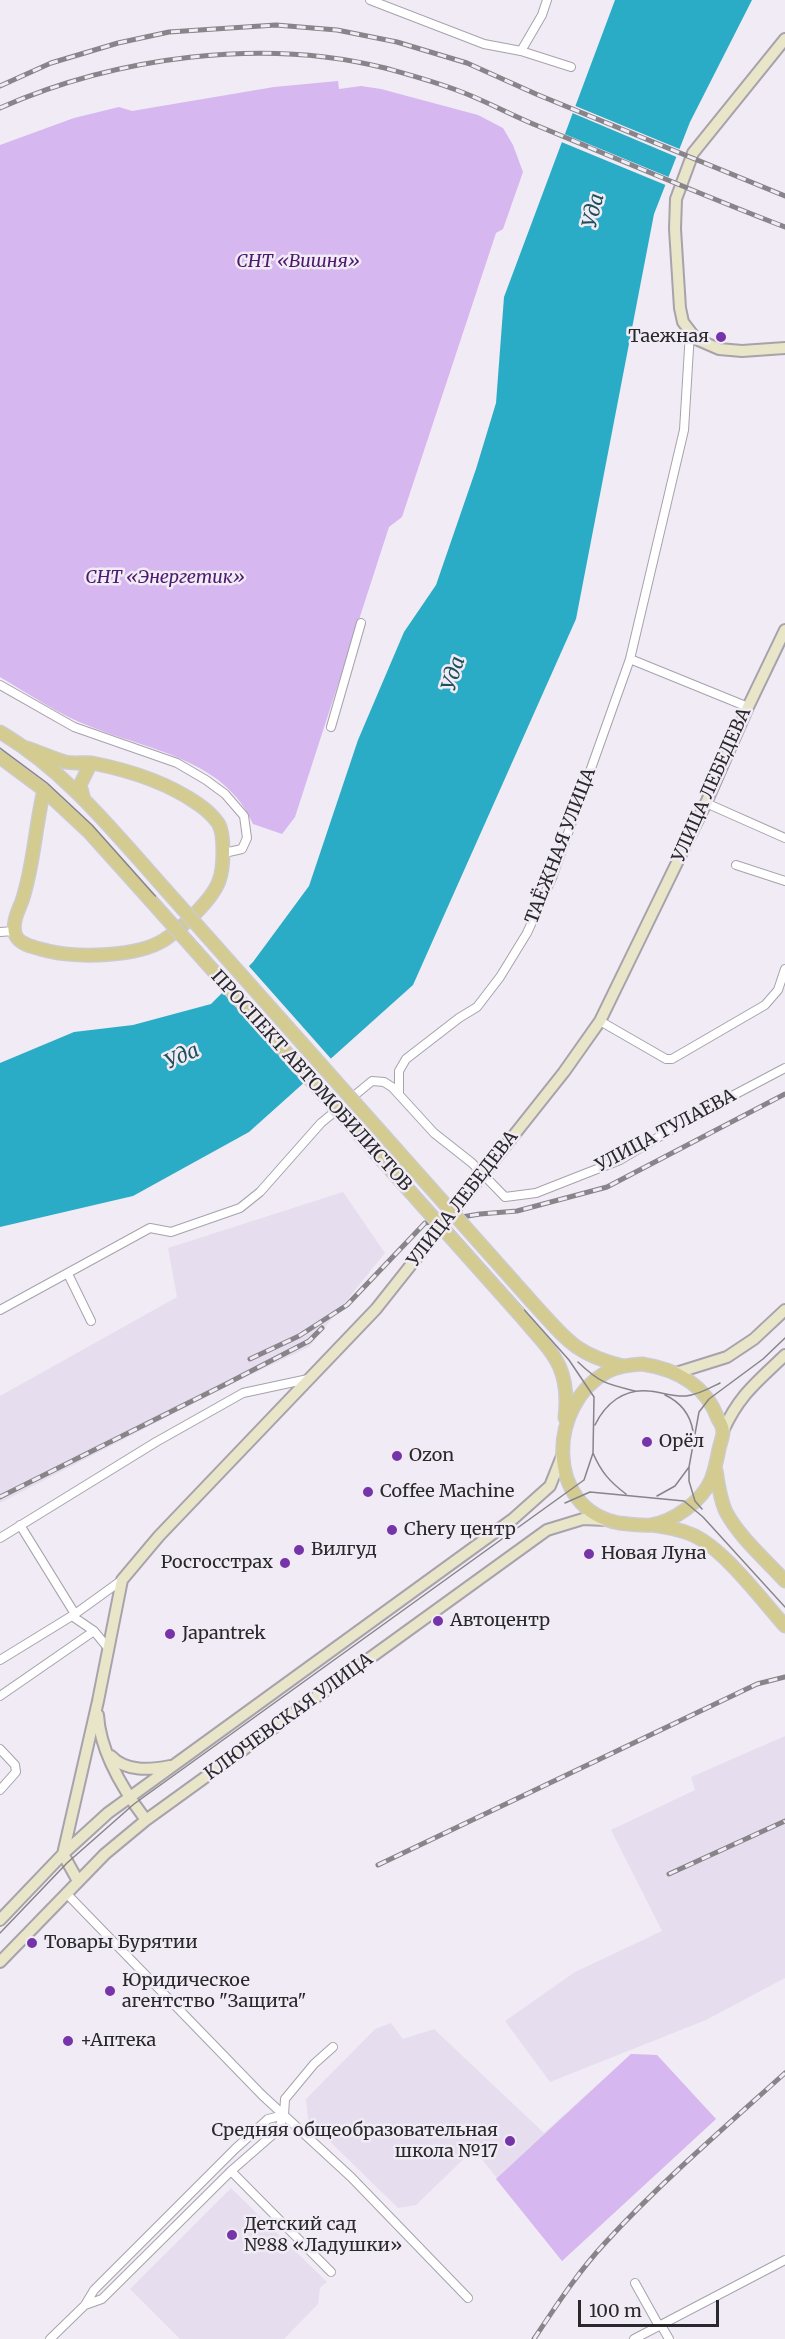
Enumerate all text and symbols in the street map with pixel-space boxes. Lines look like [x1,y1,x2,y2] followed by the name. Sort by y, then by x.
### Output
[578,191,610,231] water label: Уда
[236,251,360,273] park label: СНТ «Вишня»
[628,326,709,348] place label: Таежная
[714,330,728,344] marker: Таежная
[85,567,245,589] park label: СНТ «Энергетик»
[437,654,471,694] water label: Уда
[668,704,756,866] street label: УЛИЦА ЛЕБЕДЕВА
[521,765,601,927] street label: ТАЁЖНАЯ УЛИЦА
[206,966,416,1196] street label: ПРОСПЕКТ АВТОМОБИЛИСТОВ
[161,1039,203,1075] water label: Уда
[592,1085,740,1177] street label: УЛИЦА ТУЛАЕВА
[403,1127,523,1271] street label: УЛИЦА ЛЕБЕДЕВА
[659,1431,704,1453] place label: Орёл
[640,1435,654,1449] marker: Орёл
[409,1445,454,1467] place label: Ozon
[390,1449,404,1463] marker: Ozon
[380,1481,514,1503] place label: Coffee Machine
[361,1485,375,1499] marker: Coffee Machine
[404,1519,516,1541] place label: Chery центр
[385,1523,399,1537] marker: Chery центр
[311,1539,377,1561] place label: Вилгуд
[292,1543,306,1557] marker: Вилгуд
[601,1543,706,1565] place label: Новая Луна
[582,1547,596,1561] marker: Новая Луна
[161,1552,273,1574] place label: Росгосстрах
[278,1556,292,1570] marker: Росгосстрах
[450,1610,550,1632] place label: Автоцентр
[431,1614,445,1628] marker: Автоцентр
[182,1623,266,1645] place label: Japantrek
[163,1627,177,1641] marker: Japantrek
[201,1649,377,1785] street label: КЛЮЧЕВСКАЯ УЛИЦА
[44,1932,198,1954] place label: Товары Бурятии
[25,1936,39,1950] marker: Товары Бурятии
[122,1970,306,2012] place label: Юридическое агентство "Защита"
[103,1984,117,1998] marker: Юридическое агентство "Защита"
[80,2030,156,2052] place label: +Аптека
[61,2034,75,2048] marker: +Аптека
[211,2120,498,2162] place label: Средняя общеобразовательная школа №17
[503,2134,517,2148] marker: Средняя общеобразовательная школа №17
[244,2214,402,2256] place label: Детский сад №88 «Ладушки»
[225,2228,239,2242] marker: Детский сад №88 «Ладушки»
[581,2288,722,2326] scale bar
[589,2299,642,2322] text: 100 m

